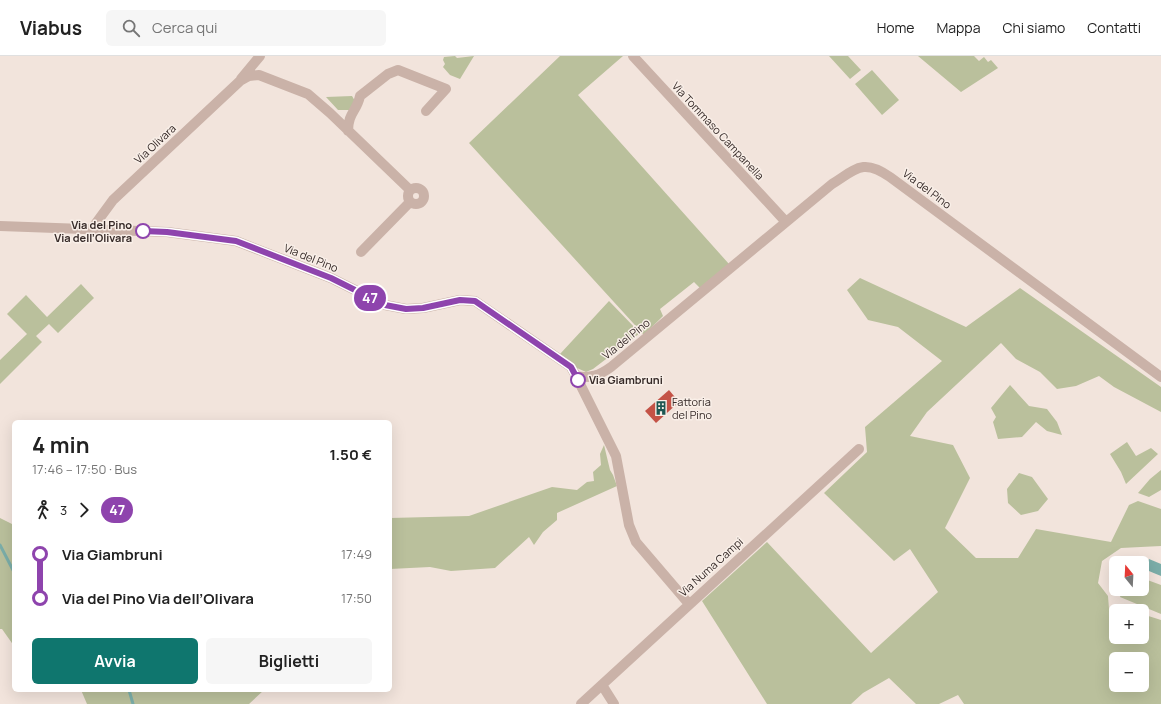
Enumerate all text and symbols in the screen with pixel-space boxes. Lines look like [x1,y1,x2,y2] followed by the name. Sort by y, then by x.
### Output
[106,10,386,46] search box
[20,15,82,41] text: Viabus
[120,17,142,39] icon: search
[152,17,218,38] text: Cerca qui
[877,18,915,37] text: Home
[937,18,980,37] text: Mappa
[1002,18,1065,37] text: Chi siamo
[1087,18,1141,37] text: Contatti
[669,78,768,183] street label: Via Tommaso Campanella
[131,121,179,167] street label: Via Olivara
[900,165,955,212] street label: Via del Pino
[54,217,132,245] place label: Via del Pino Via dell’Olivara
[135,223,151,239] marker: Via del Pino Via dell’Olivara
[282,240,341,275] street label: Via del Pino
[352,285,388,311] line badge: 47
[362,288,378,307] text: 47
[599,314,653,362] street label: Via del Pino
[570,372,586,388] marker: Via Giambruni
[589,372,663,387] place label: Via Giambruni
[672,394,712,422] place label: Fattoria del Pino
[653,400,669,416] building icon: Fattoria del Pino
[32,430,90,460] text: 4 min
[330,444,372,465] text: 1.50 €
[32,460,137,478] text: 17:46 – 17:50 · Bus
[32,499,54,521] icon: walk
[73,499,95,521] icon: forward
[109,500,125,519] text: 47
[60,501,67,519] text: 3
[675,534,746,599] street label: Via Numa Campi
[62,544,163,565] text: Via Giambruni
[341,545,372,563] text: 17:49
[1109,556,1149,596] north arrow
[1109,556,1149,692] map controls
[62,588,254,609] text: Via del Pino Via dell’Olivara
[341,589,372,607] text: 17:50
[1109,604,1149,644] button: +
[32,638,198,684] button: Avvia
[206,638,372,684] button: Biglietti
[1109,652,1149,692] button: −

